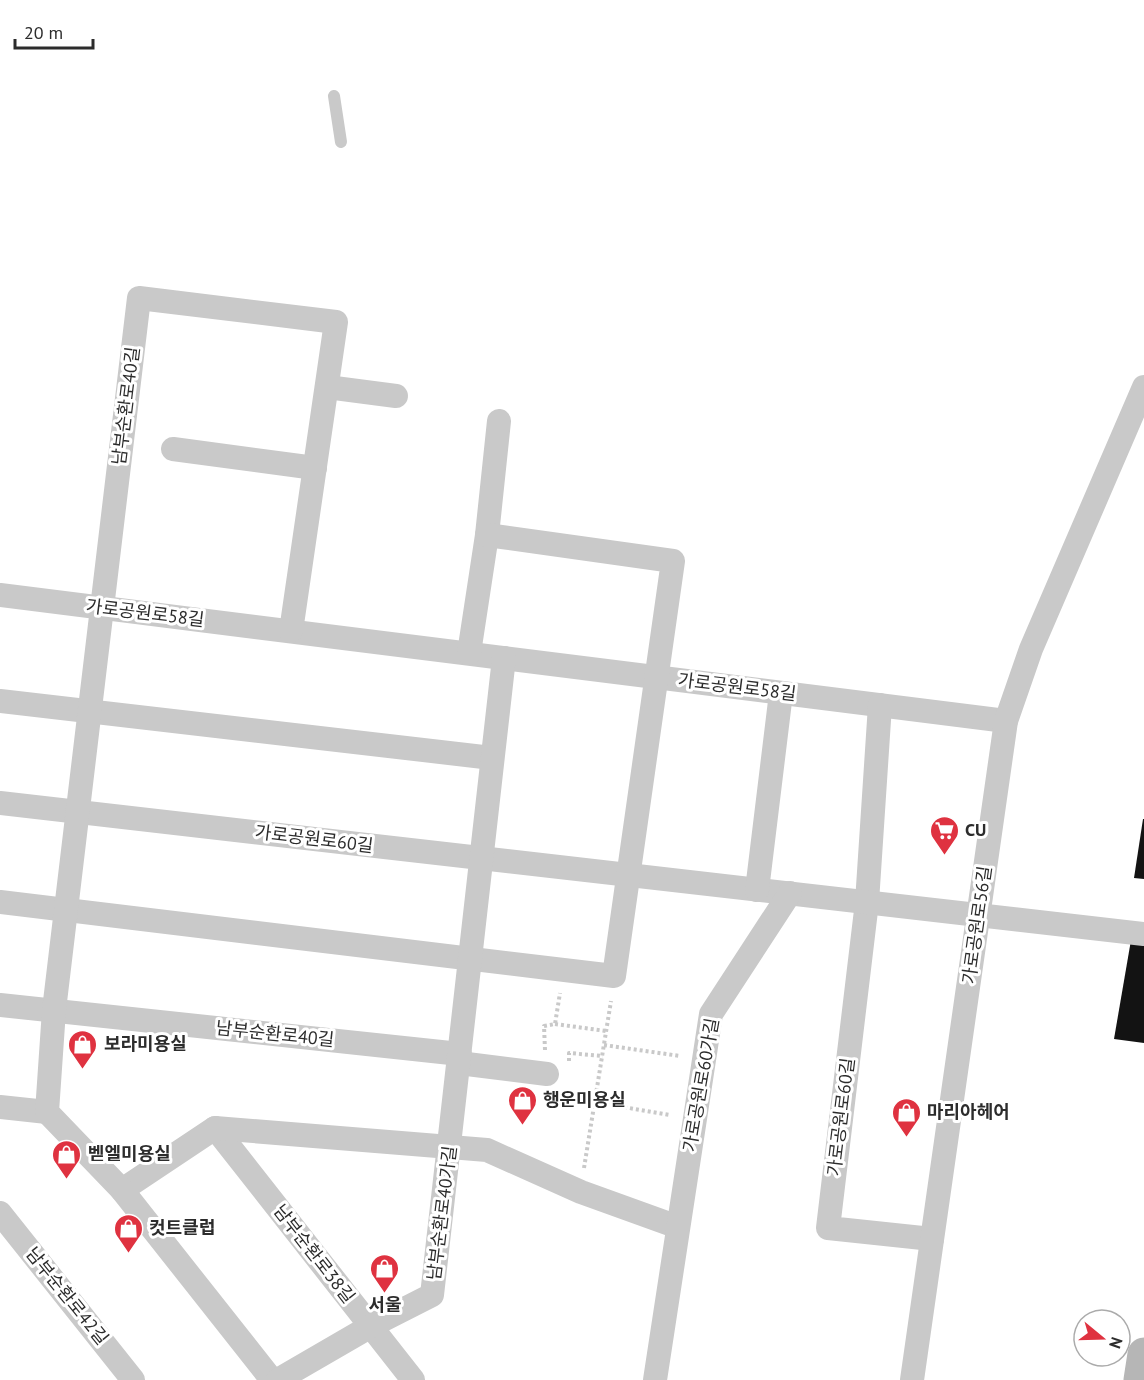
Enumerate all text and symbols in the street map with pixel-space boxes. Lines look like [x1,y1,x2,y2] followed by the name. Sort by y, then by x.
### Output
[15,12,93,50] scale bar
[24,21,63,44] text: 20 m
[107,345,144,466] street label: 남부순환로40길
[85,594,206,631] street label: 가로공원로58길
[677,668,798,705] street label: 가로공원로58길
[928,814,960,856] supermarket icon: CU
[965,818,986,841] place label: CU
[254,820,375,857] street label: 가로공원로60길
[957,864,996,985] street label: 가로공원로56길
[215,1016,335,1051] street label: 남부순환로40길
[677,1016,724,1154] street label: 가로공원로60가길
[67,1028,99,1070] shop icon: 보라미용실
[104,1032,187,1055] place label: 보라미용실
[822,1056,859,1177] street label: 가로공원로60길
[506,1084,538,1126] shop icon: 행운미용실
[543,1088,626,1111] place label: 행운미용실
[890,1096,922,1138] shop icon: 마리아헤어
[927,1100,1010,1123] place label: 마리아헤어
[51,1138,83,1180] shop icon: 벧엘미용실
[88,1142,171,1165] place label: 벧엘미용실
[422,1144,461,1282] street label: 남부순환로40가길
[269,1200,360,1308] street label: 남부순환로38길
[112,1212,144,1254] shop icon: 컷트클럽
[149,1216,215,1239] place label: 컷트클럽
[21,1242,114,1349] street label: 남부순환로42길
[369,1252,401,1294] shop icon: 서울
[368,1293,402,1316] place label: 서울
[1072,1308,1132,1368] north arrow
[1105,1335,1127,1351] text: N

